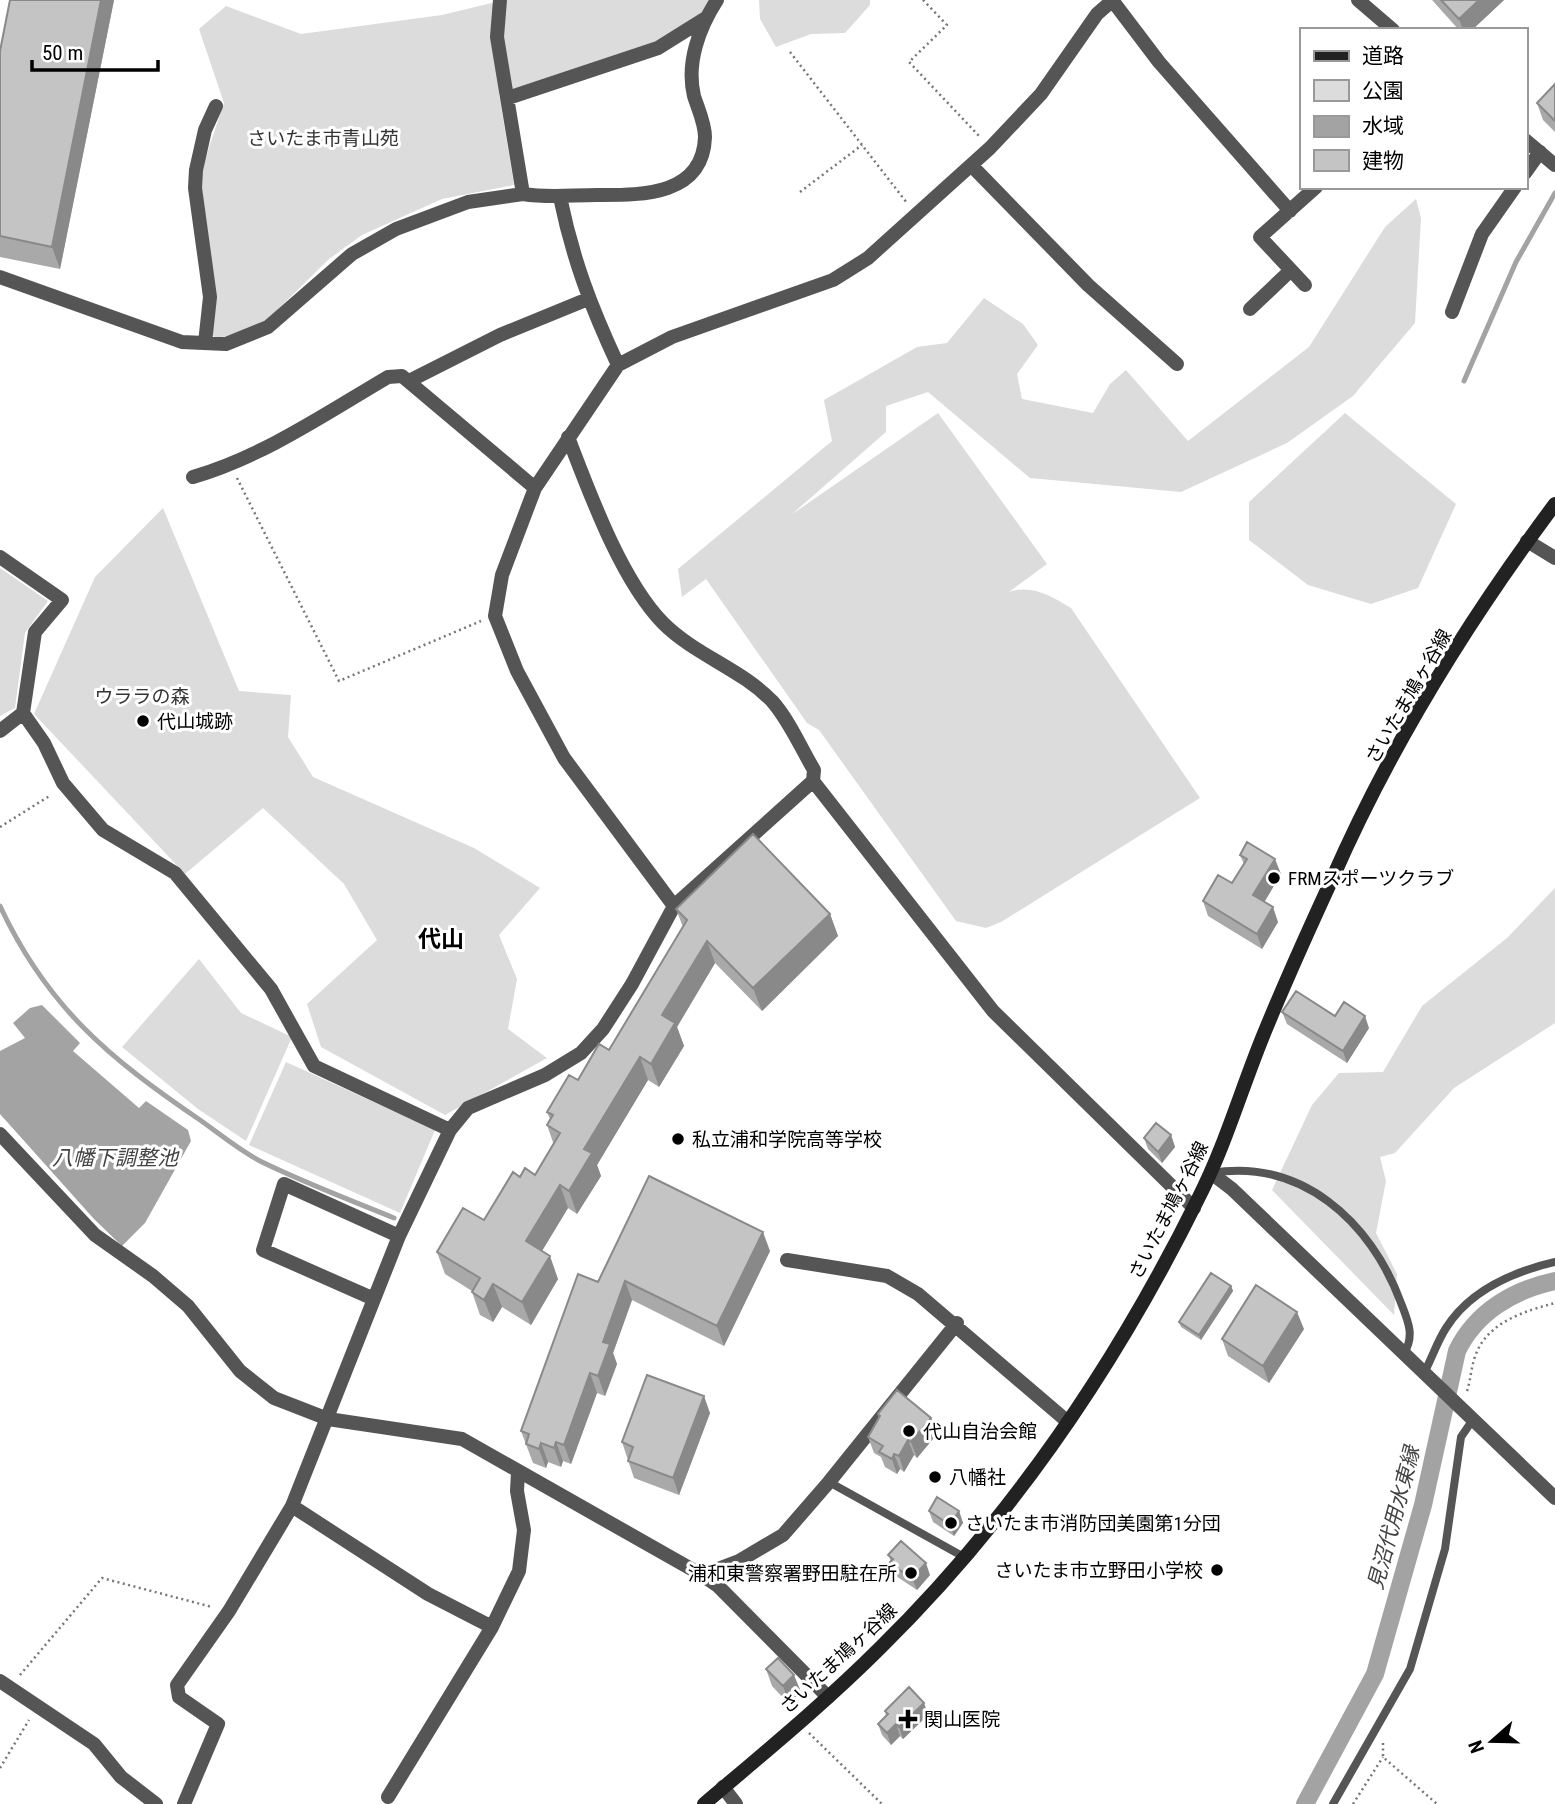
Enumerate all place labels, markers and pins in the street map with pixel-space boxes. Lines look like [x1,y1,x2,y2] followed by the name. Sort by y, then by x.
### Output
[157,710,233,733] place label: 代山城跡
[135,713,151,729] marker: 代山城跡
[1288,867,1454,890] place label: FRMスポーツクラブ
[1266,870,1282,886] marker: FRMスポーツクラブ
[692,1128,882,1151] place label: 私立浦和学院高等学校
[670,1131,686,1147] marker: 私立浦和学院高等学校
[923,1420,1037,1443] place label: 代山自治会館
[901,1423,917,1439] marker: 代山自治会館
[949,1466,1006,1489] place label: 八幡社
[927,1469,943,1485] marker: 八幡社
[965,1512,1221,1535] place label: さいたま市消防団美園第1分団
[943,1515,959,1531] marker: さいたま市消防団美園第1分団
[995,1559,1203,1582] place label: さいたま市立野田小学校
[688,1562,897,1585] place label: 浦和東警察署野田駐在所
[1209,1562,1225,1578] marker: さいたま市立野田小学校
[903,1565,919,1581] marker: 浦和東警察署野田駐在所
[924,1708,1000,1731] place label: 関山医院
[898,1709,918,1729] marker: 関山医院

